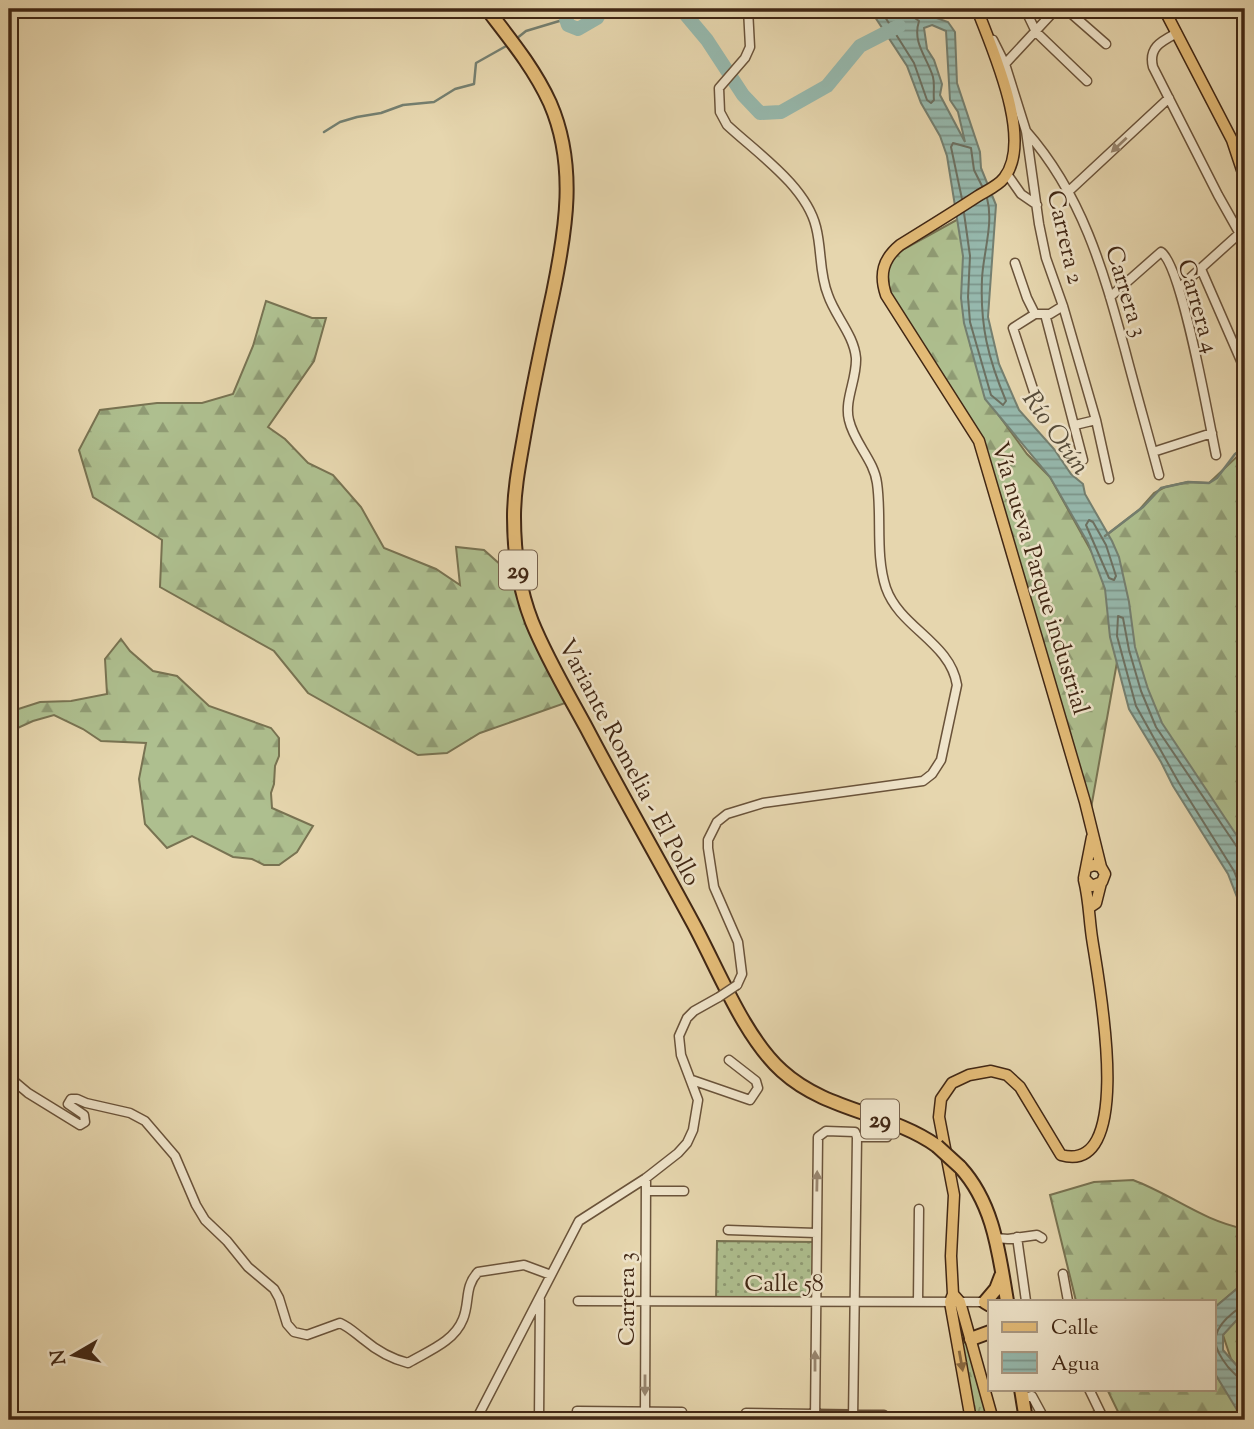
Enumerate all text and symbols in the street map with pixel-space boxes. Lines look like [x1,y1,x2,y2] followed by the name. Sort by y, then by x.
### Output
[1111,136,1128,152] one-way arrow
[1037,187,1091,288] street label: Carrera 2
[1095,242,1155,341] street label: Carrera 3
[1167,256,1227,357] street label: Carrera 4
[1012,383,1098,484] water label: Río Otún
[981,438,1097,719] street label: Vía nueva Parque industrial
[499,550,537,590] road number: 29
[549,633,708,893] street label: Variante Romelia - El Pollo
[861,1100,899,1138] road number: 29
[811,1170,823,1192] one-way arrow
[611,1252,645,1346] street label: Carrera 3
[744,1268,824,1302] street label: Calle 58
[988,1300,1216,1390] legend
[1051,1314,1099,1344] text: Calle
[38,1320,108,1390] north arrow
[45,1348,74,1367] text: N
[809,1350,821,1372] one-way arrow
[955,1350,966,1372] one-way arrow
[1051,1350,1100,1380] text: Agua
[639,1374,651,1396] one-way arrow

